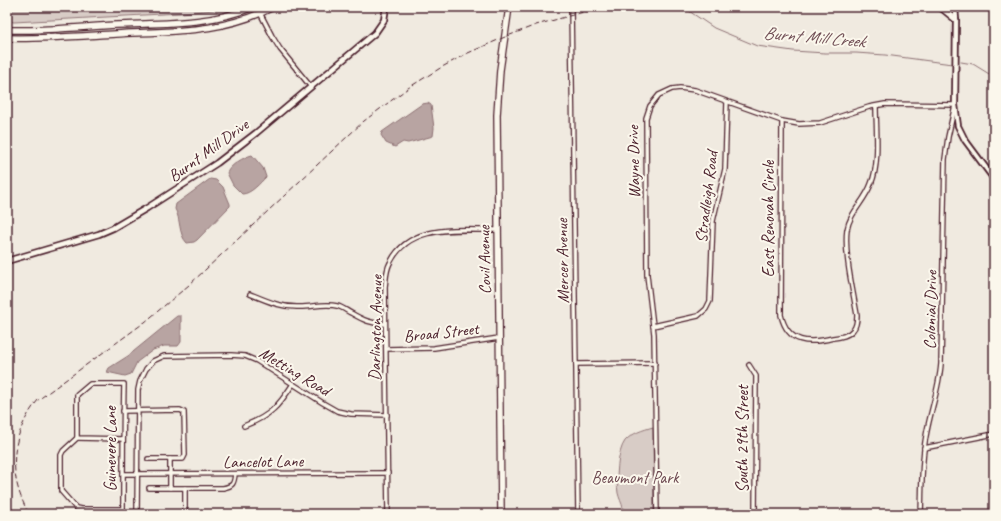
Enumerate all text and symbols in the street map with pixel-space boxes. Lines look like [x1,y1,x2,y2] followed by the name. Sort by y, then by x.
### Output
[763,22,869,53] water label: Burnt Mill Creek
[164,113,254,187] street label: Burnt Mill Drive
[622,124,645,199] street label: Wayne Drive
[690,148,723,244] street label: Stradleigh Road
[758,159,779,277] street label: East Renovah Circle
[551,217,574,304] street label: Mercer Avenue
[473,224,496,295] street label: Covil Avenue
[919,269,942,349] street label: Colonial Drive
[364,274,387,381] street label: Darlington Avenue
[403,318,482,347] street label: Broad Street
[255,342,337,402] street label: Metting Road
[732,383,753,493] street label: South 29th Street
[100,405,121,492] street label: Guinevere Lane
[223,450,305,473] street label: Lancelot Lane
[592,467,680,488] park label: Beaumont Park

